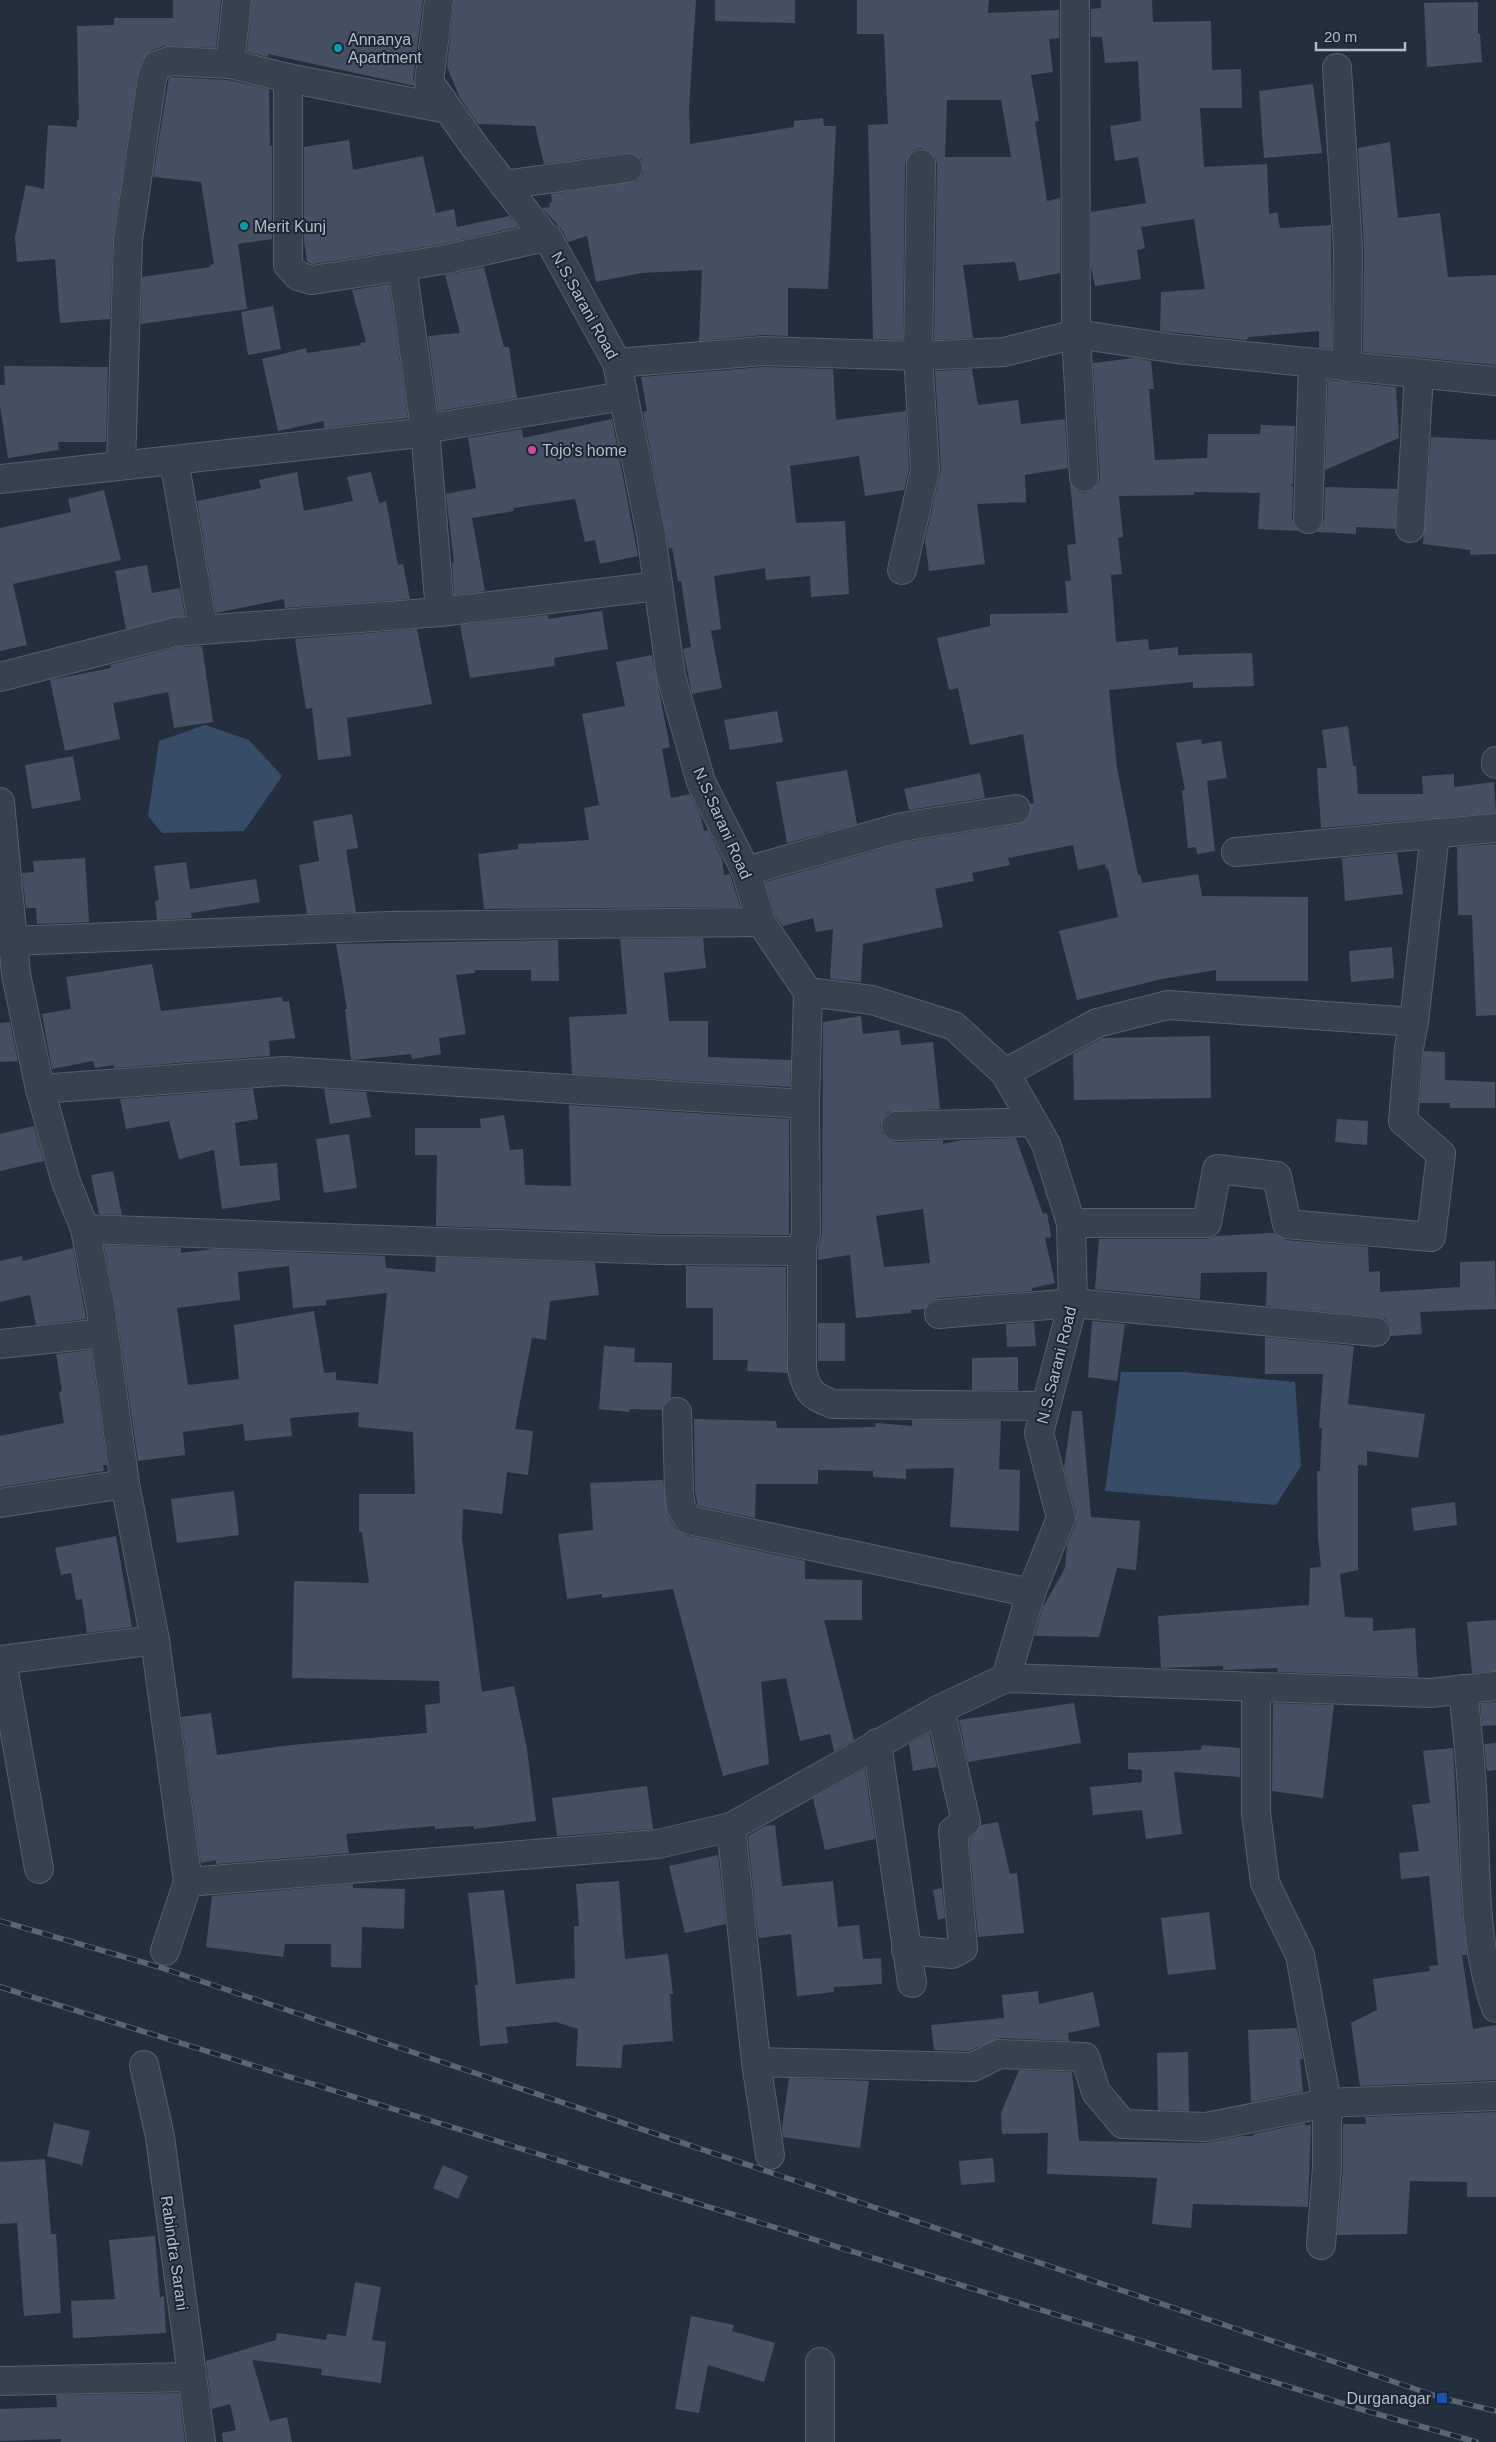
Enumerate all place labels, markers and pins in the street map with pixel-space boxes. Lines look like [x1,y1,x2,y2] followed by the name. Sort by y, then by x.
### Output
[348,31,422,66] place label: Annanya Apartment
[332,42,344,54] marker: Annanya Apartment
[254,218,326,235] place label: Merit Kunj
[238,220,250,232] marker: Merit Kunj
[542,442,627,459] place label: Tojo's home
[526,444,538,456] marker: Tojo's home
[1347,2390,1432,2407] place label: Durganagar
[1435,2391,1449,2405] marker: Durganagar

